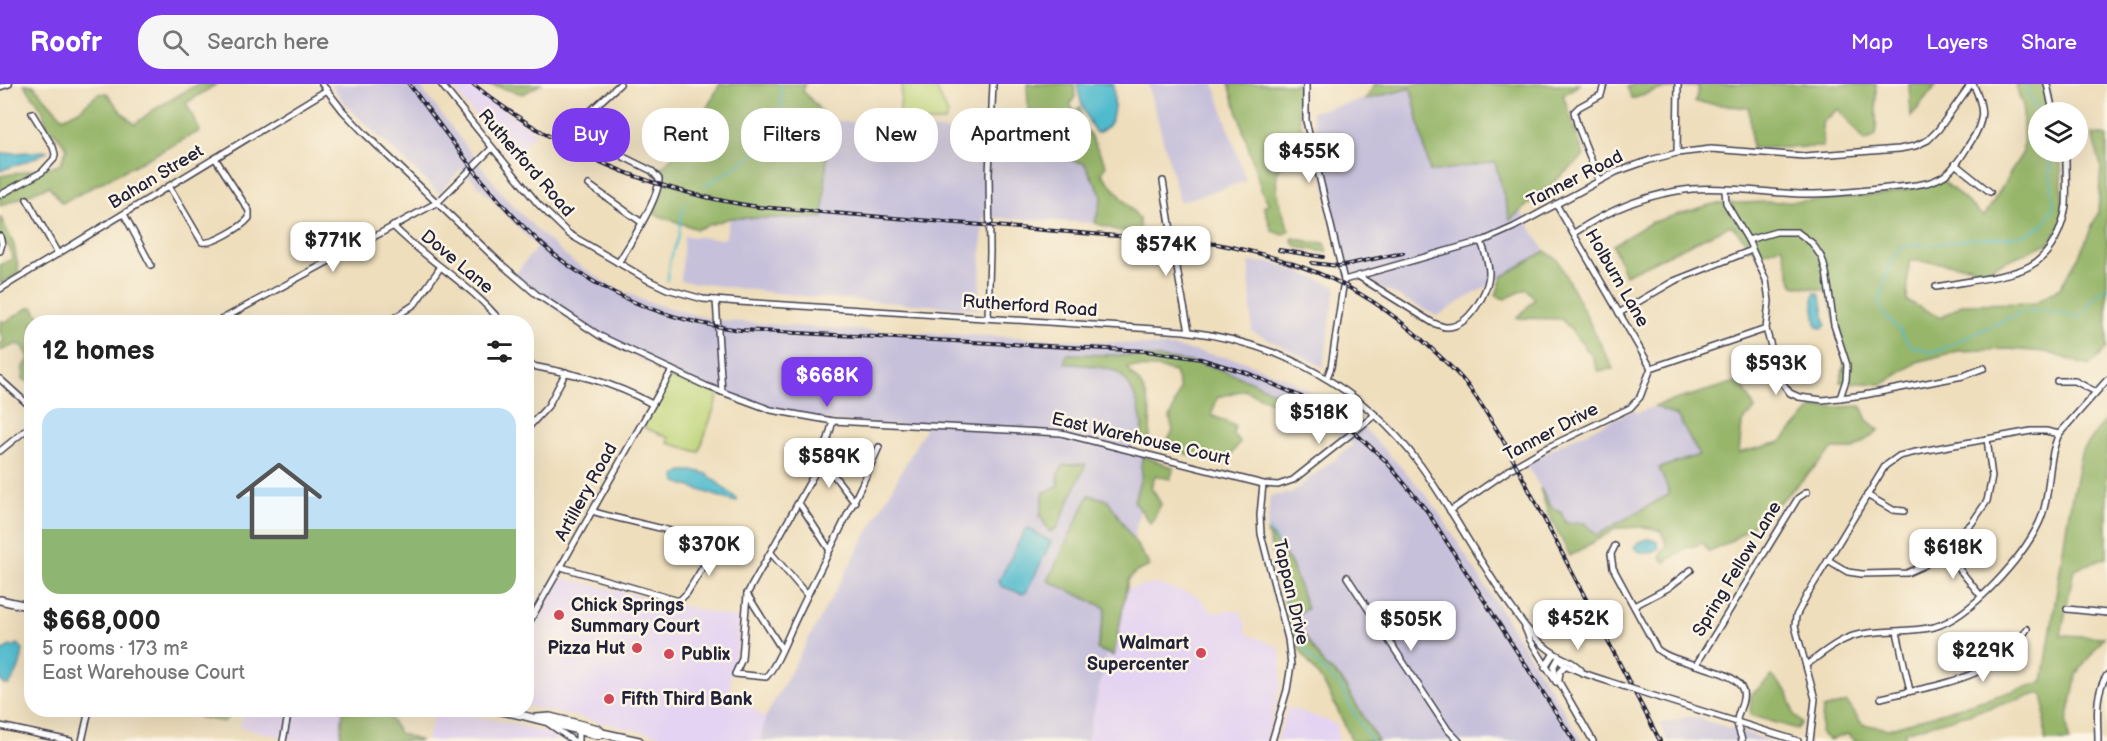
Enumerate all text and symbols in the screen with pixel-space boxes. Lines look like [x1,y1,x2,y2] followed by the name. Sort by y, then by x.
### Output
[138,15,558,69] search box
[30,26,102,59] text: Roofr
[159,26,192,59] icon: search
[207,29,329,56] text: Search here
[1851,30,1893,55] text: Map
[1926,30,1988,55] text: Layers
[2021,30,2077,55] text: Share
[2028,102,2088,162] map controls
[2028,102,2088,162] button: layers
[474,105,578,221] street label: Rutherford Road
[552,108,630,162] chip: Buy
[642,108,729,162] chip: Rent
[741,108,842,162] chip: Filters
[854,108,938,162] chip: New
[950,108,1091,162] chip: Apartment
[1267,133,1351,184] pin: $455K
[105,140,208,213] street label: Bahan Street
[1278,140,1340,164] text: $455K
[1523,146,1627,212] street label: Tanner Road
[291,222,375,273] pin: $771K
[1580,225,1654,331] street label: Holburn Lane
[417,226,498,298] street label: Dove Lane
[1124,226,1208,277] pin: $574K
[304,229,362,253] text: $771K
[1135,233,1197,257] text: $574K
[962,291,1098,321] street label: Rutherford Road
[483,335,516,368] icon: filters
[42,336,154,367] text: 12 homes
[1734,345,1818,396] pin: $593K
[1745,352,1807,376] text: $593K
[785,357,869,408] pin: $668K
[795,364,859,388] text: $668K
[1277,394,1361,445] pin: $518K
[1500,398,1602,466] street label: Tanner Drive
[1290,401,1348,425] text: $518K
[1050,408,1233,470] street label: East Warehouse Court
[787,438,871,489] pin: $589K
[550,439,622,545] street label: Artillery Road
[798,445,860,469] text: $589K
[225,447,333,555] icon: home
[1688,497,1786,640] street label: Spring Fellow Lane
[667,526,751,577] pin: $370K
[1911,529,1995,580] pin: $618K
[678,533,740,557] text: $370K
[1923,536,1983,560] text: $618K
[1269,537,1313,647] street label: Tappan Drive
[571,595,700,637] place label: Chick Springs Summary Court
[1536,600,1620,651] pin: $452K
[1369,601,1453,652] pin: $505K
[42,606,161,637] text: $668,000
[1547,607,1609,631] text: $452K
[552,608,566,622] marker: Chick Springs Summary Court
[1380,608,1442,632] text: $505K
[1941,632,2025,683] pin: $229K
[1087,633,1190,675] place label: Walmart Supercenter
[42,637,188,661] text: 5 rooms · 173 m²
[547,638,625,659] place label: Pizza Hut
[1952,639,2014,663] text: $229K
[630,641,644,655] marker: Pizza Hut
[681,644,730,665] place label: Publix
[1194,646,1208,660] marker: Walmart Supercenter
[662,647,676,661] marker: Publix
[42,661,245,685] text: East Warehouse Court
[621,689,753,710] place label: Fifth Third Bank
[602,692,616,706] marker: Fifth Third Bank

